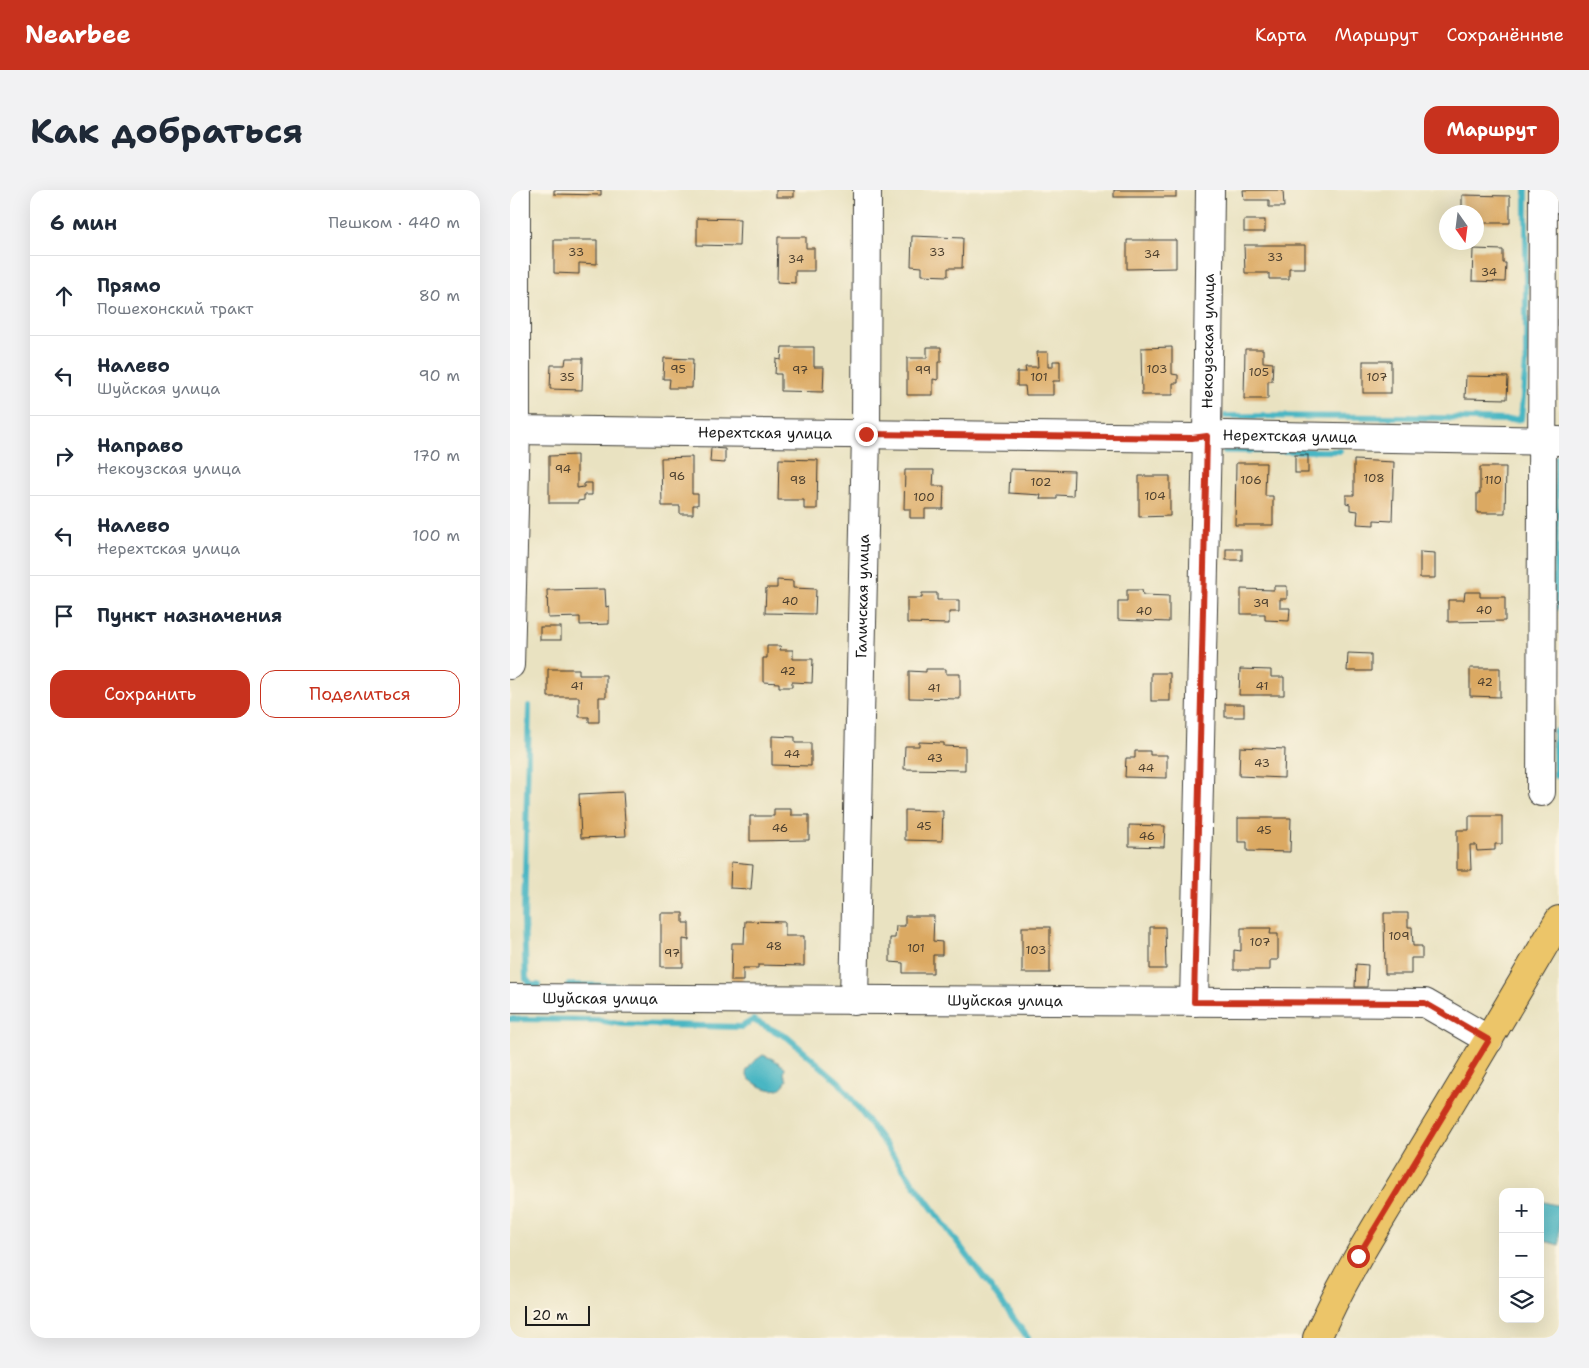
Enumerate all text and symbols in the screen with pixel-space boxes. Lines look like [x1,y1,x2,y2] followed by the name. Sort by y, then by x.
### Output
[25,19,131,51] text: Nearbee
[1255,23,1306,47] text: Карта
[1334,23,1418,47] text: Маршрут
[1446,23,1564,47] text: Сохранённые
[1424,106,1559,154] button: Маршрут
[30,107,303,154] text: Как добраться
[1439,205,1484,250] north arrow
[50,209,117,237] text: 6 мин
[328,212,460,233] text: Пешком · 440 m
[568,244,584,260] house number: 33
[929,244,945,260] house number: 33
[1144,246,1160,262] house number: 34
[1267,249,1283,265] house number: 33
[788,251,804,267] house number: 34
[1481,264,1497,280] house number: 34
[97,273,161,298] text: Прямо
[1197,273,1219,409] street label: Некоузская улица
[50,282,78,310] icon: ahead
[419,285,460,306] text: 80 m
[97,298,254,319] text: Пошехонский тракт
[97,353,170,378] text: Налево
[670,361,686,377] house number: 95
[1147,361,1167,377] house number: 103
[50,362,78,390] icon: left
[792,362,808,378] house number: 97
[915,362,931,378] house number: 99
[1249,364,1269,380] house number: 105
[419,365,460,386] text: 90 m
[559,369,575,385] house number: 35
[1030,369,1048,385] house number: 101
[1367,369,1387,385] house number: 107
[97,378,220,399] text: Шуйская улица
[698,422,833,444] street label: Нерехтская улица
[855,423,878,446] route end
[1222,425,1358,447] street label: Нерехтская улица
[97,433,183,458] text: Направо
[50,442,78,470] icon: right
[413,445,460,466] text: 170 m
[97,458,241,479] text: Некоузская улица
[555,461,571,477] house number: 94
[669,468,685,484] house number: 96
[1363,470,1385,486] house number: 108
[790,472,806,488] house number: 98
[1240,472,1262,488] house number: 106
[1484,472,1502,488] house number: 110
[1031,474,1051,490] house number: 102
[1144,488,1166,504] house number: 104
[913,489,935,505] house number: 100
[97,513,170,538] text: Налево
[50,522,78,550] icon: left
[412,525,460,546] text: 100 m
[851,533,874,658] street label: Галичская улица
[97,538,240,559] text: Нерехтская улица
[782,593,798,609] house number: 40
[1253,595,1269,611] house number: 39
[50,602,78,630] icon: arrive
[1476,602,1492,618] house number: 40
[97,603,282,628] text: Пункт назначения
[1136,603,1152,619] house number: 40
[780,663,796,679] house number: 42
[50,670,250,718] button: Сохранить
[260,670,460,718] button: Поделиться
[1477,674,1493,690] house number: 42
[571,678,583,694] house number: 41
[1256,678,1268,694] house number: 41
[928,680,940,696] house number: 41
[784,746,800,762] house number: 44
[927,750,943,766] house number: 43
[1254,755,1270,771] house number: 43
[1138,760,1154,776] house number: 44
[916,818,932,834] house number: 45
[772,820,788,836] house number: 46
[1256,822,1272,838] house number: 45
[1139,828,1155,844] house number: 46
[1388,928,1410,944] house number: 109
[1250,934,1270,950] house number: 107
[766,938,782,954] house number: 48
[907,940,925,956] house number: 101
[1026,942,1046,958] house number: 103
[664,945,680,961] house number: 97
[542,988,658,1009] street label: Шуйская улица
[947,990,1063,1011] street label: Шуйская улица
[1499,1188,1544,1323] map controls
[1499,1188,1544,1233] button: +
[1499,1233,1544,1278] button: −
[1347,1245,1370,1268] route start
[1499,1278,1544,1323] button: layers
[525,1303,590,1326] scale bar
[532,1306,568,1324] text: 20 m

